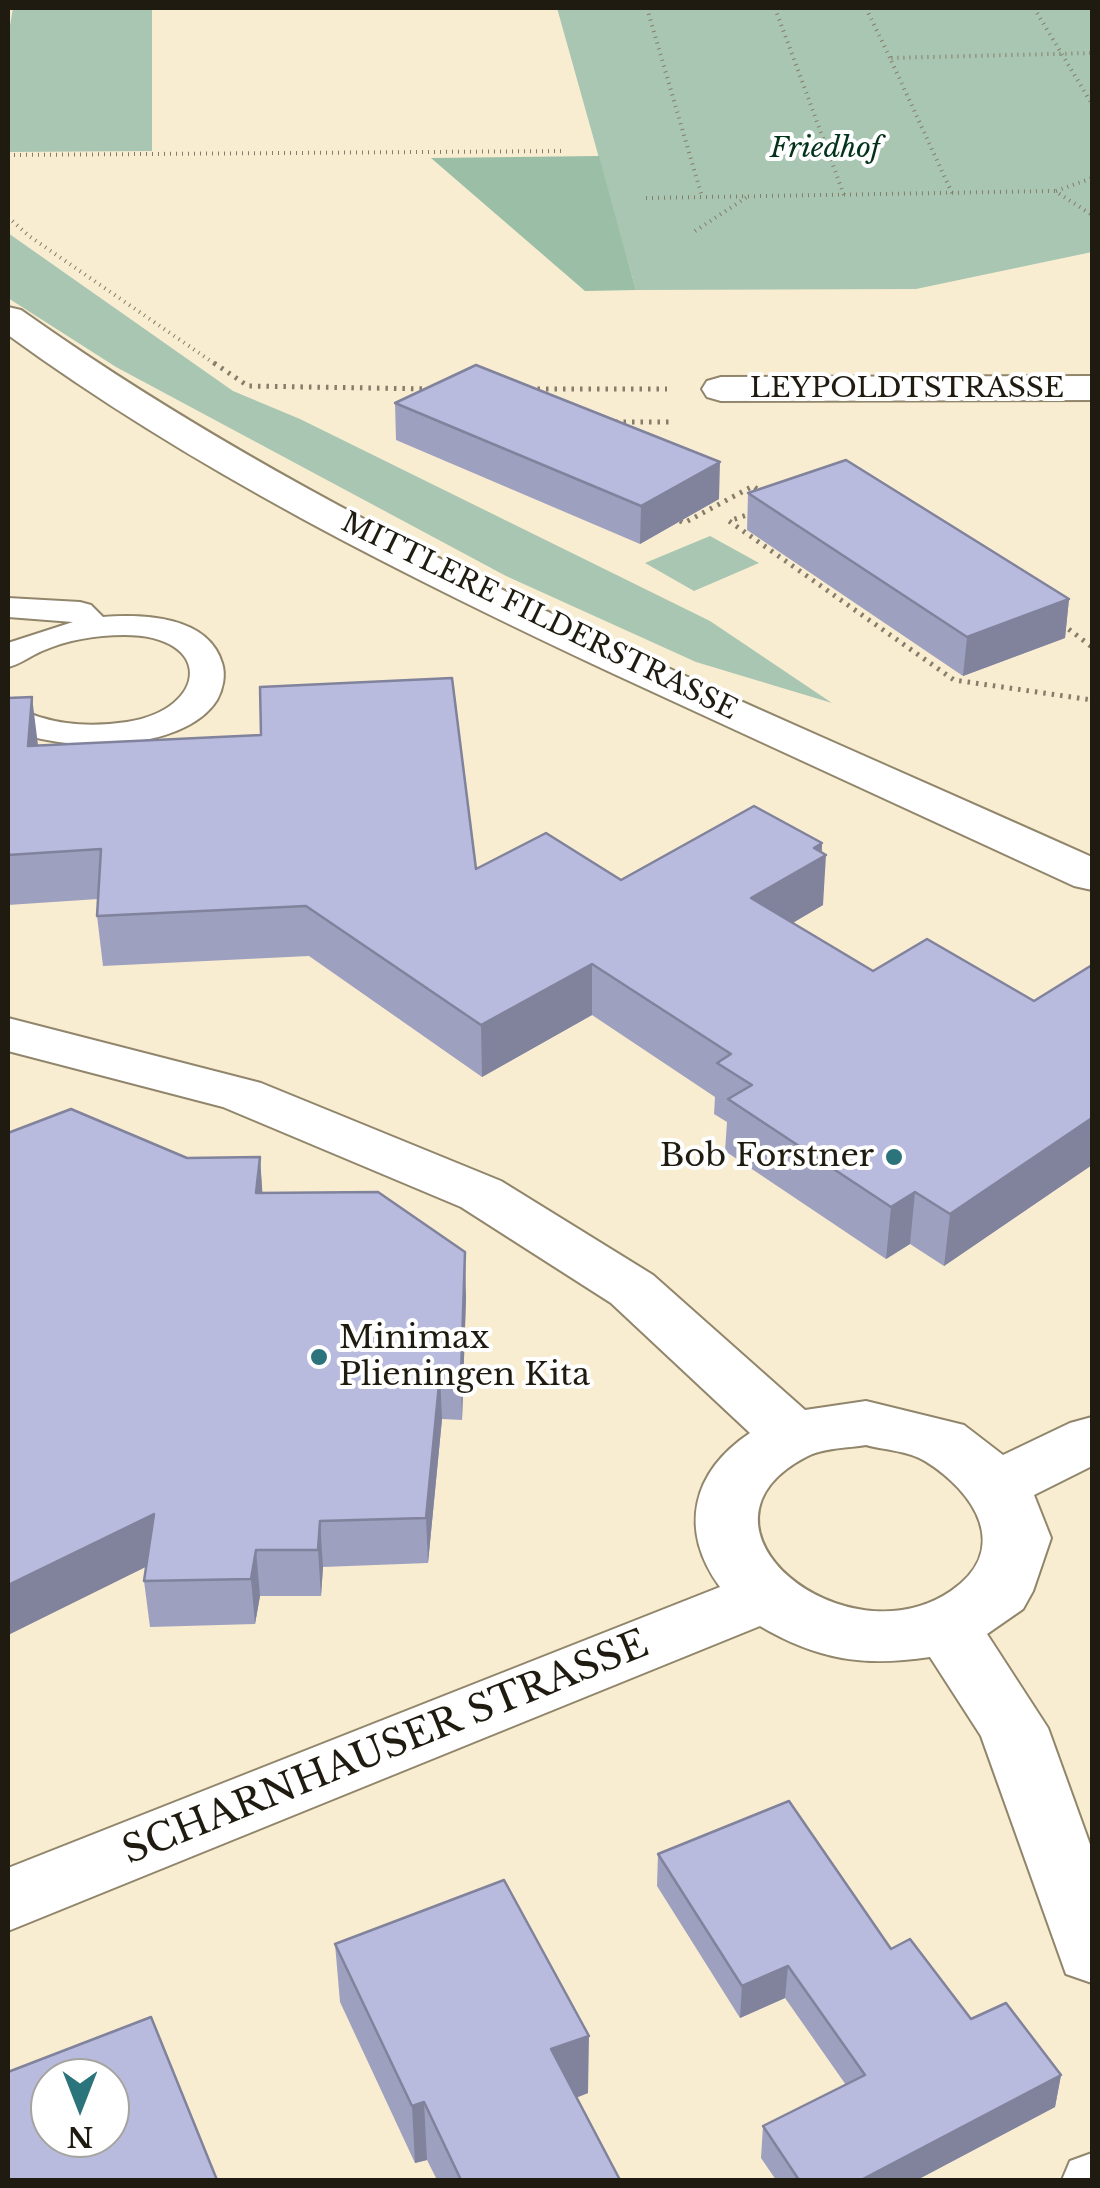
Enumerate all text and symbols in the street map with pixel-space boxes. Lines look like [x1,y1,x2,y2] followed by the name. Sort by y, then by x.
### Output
[770,132,880,166] park label: Friedhof
[750,372,1064,406] street label: LEYPOLDTSTRASSE
[336,506,742,728] street label: MITTLERE FILDERSTRASSE
[660,1138,874,1176] place label: Bob Forstner
[883,1146,905,1168] marker: Bob Forstner
[339,1320,590,1395] place label: Minimax Plieningen Kita
[308,1346,330,1368] marker: Minimax Plieningen Kita
[117,1622,655,1876] street label: SCHARNHAUSER STRASSE
[30,2058,130,2158] north arrow
[67,2119,93,2154] text: N

